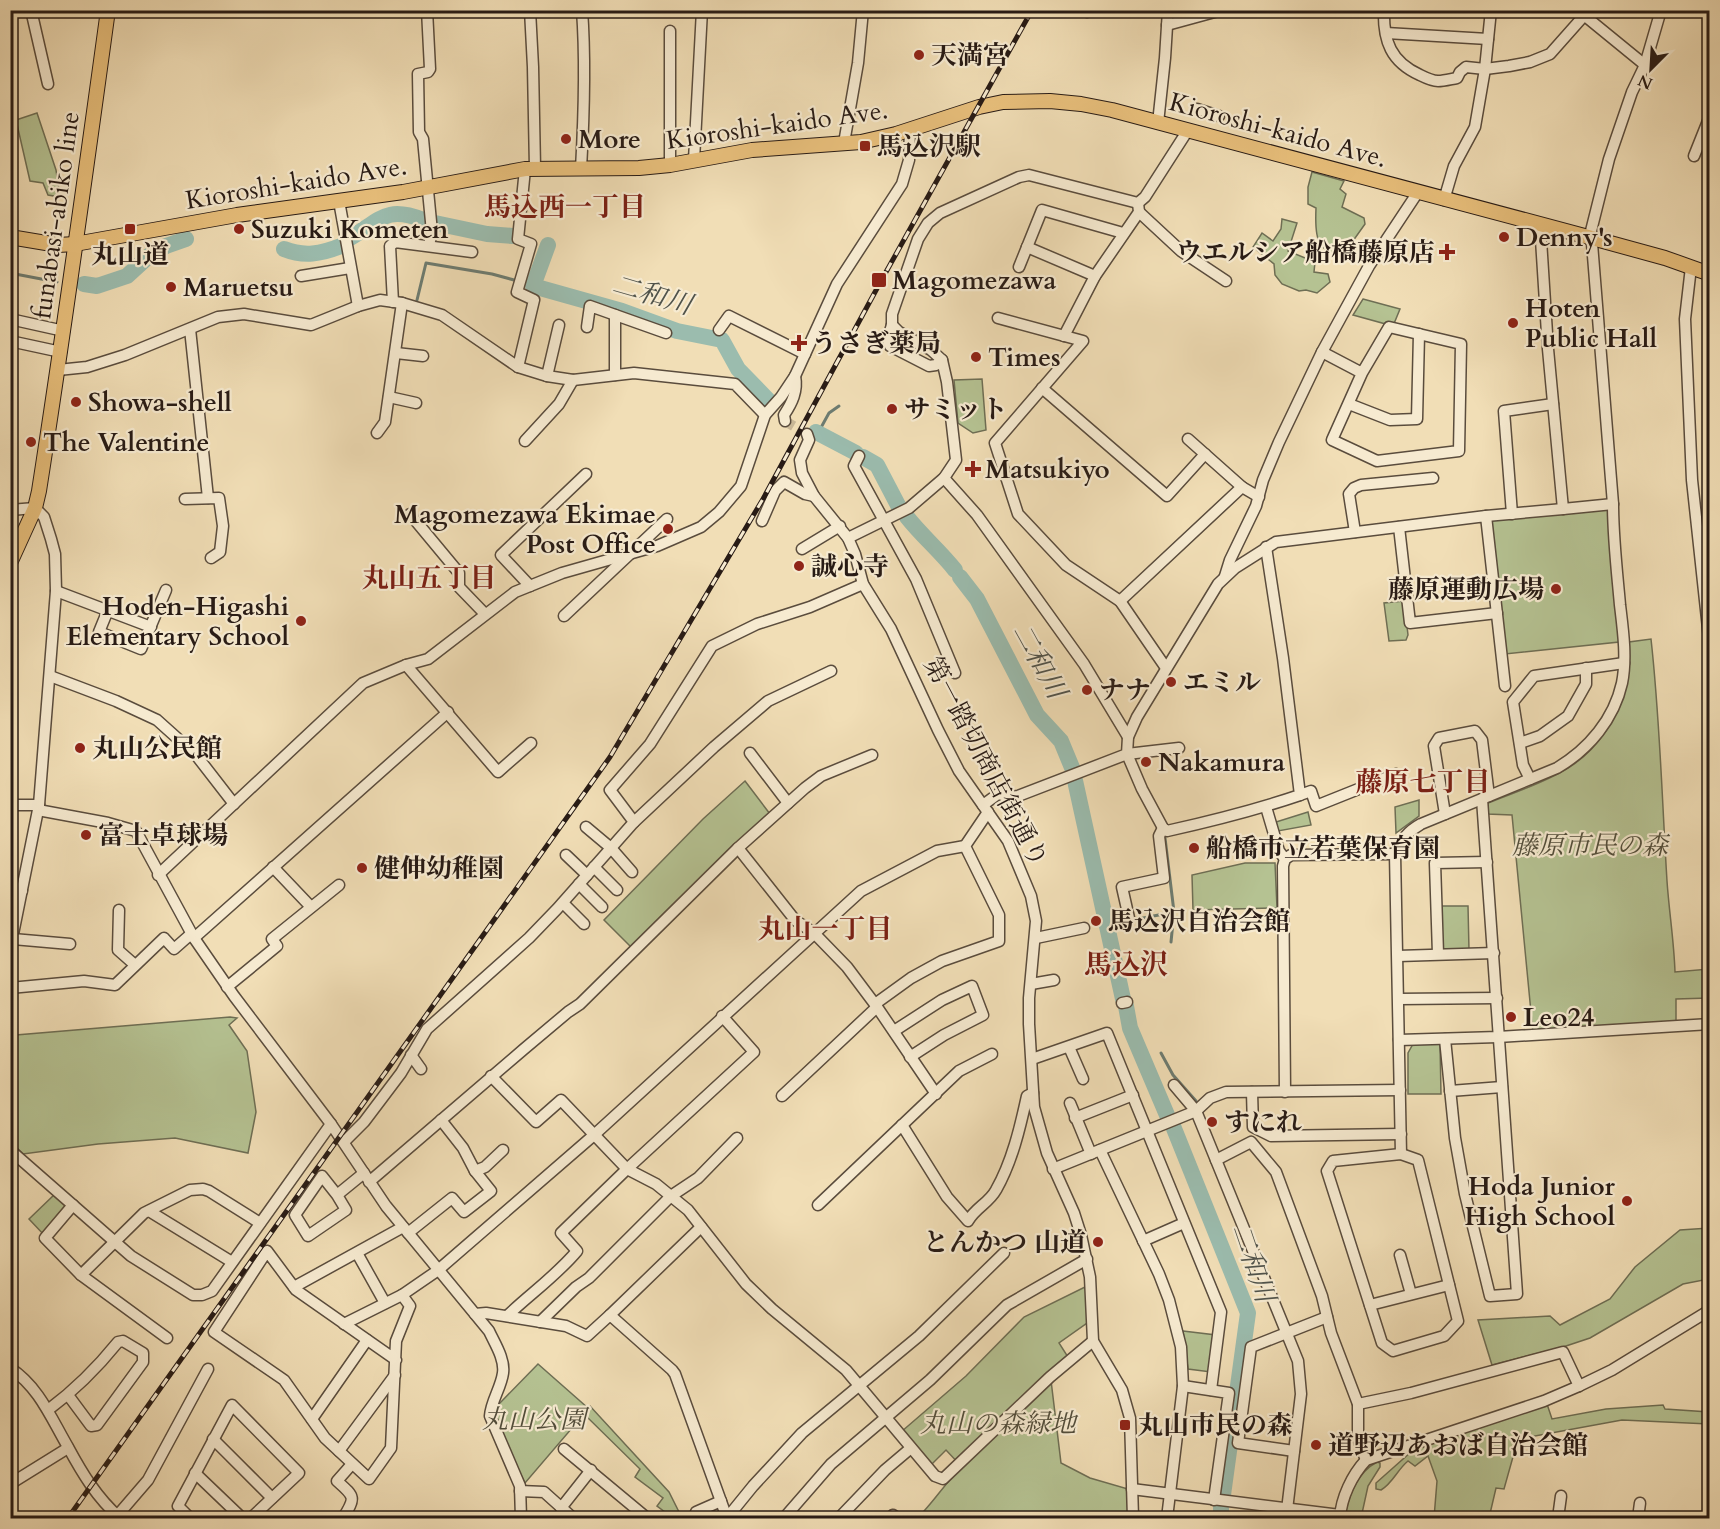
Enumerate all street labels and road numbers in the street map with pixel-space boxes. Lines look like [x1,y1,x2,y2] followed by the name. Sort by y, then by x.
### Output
[1166,84,1390,176] street label: Kioroshi-kaido Ave.
[664,92,890,158] street label: Kioroshi-kaido Ave.
[24,109,88,321] street label: funabasi-abiko line
[183,148,409,218] street label: Kioroshi-kaido Ave.
[916,650,1056,874] street label: 第一踏切商店街通り

